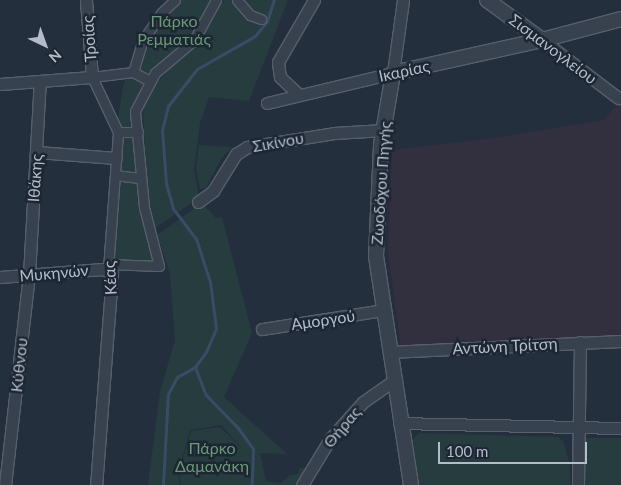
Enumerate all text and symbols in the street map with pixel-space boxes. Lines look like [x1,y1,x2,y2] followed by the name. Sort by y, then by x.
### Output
[505,10,601,88] street label: Σισμανογλείου
[137,11,211,49] park label: Πάρκο Ρεμματιάς
[78,15,100,63] street label: Τροίας
[20,20,70,70] north arrow
[46,47,65,66] text: N
[377,56,431,86] street label: Ικαρίας
[367,120,395,246] street label: Ζωοδόχου Πηγής
[251,128,305,156] street label: Σικίνου
[24,153,46,203] street label: Ιθάκης
[19,260,89,286] street label: Μυκηνών
[100,260,120,296] street label: Κέας
[290,306,356,334] street label: Αμοργού
[452,334,558,358] street label: Αντώνη Τρίτση
[7,337,31,393] street label: Κύθνου
[319,402,365,452] street label: Θήρας
[441,432,590,464] scale bar
[175,438,249,476] park label: Πάρκο Δαμανάκη
[446,442,488,460] text: 100 m

